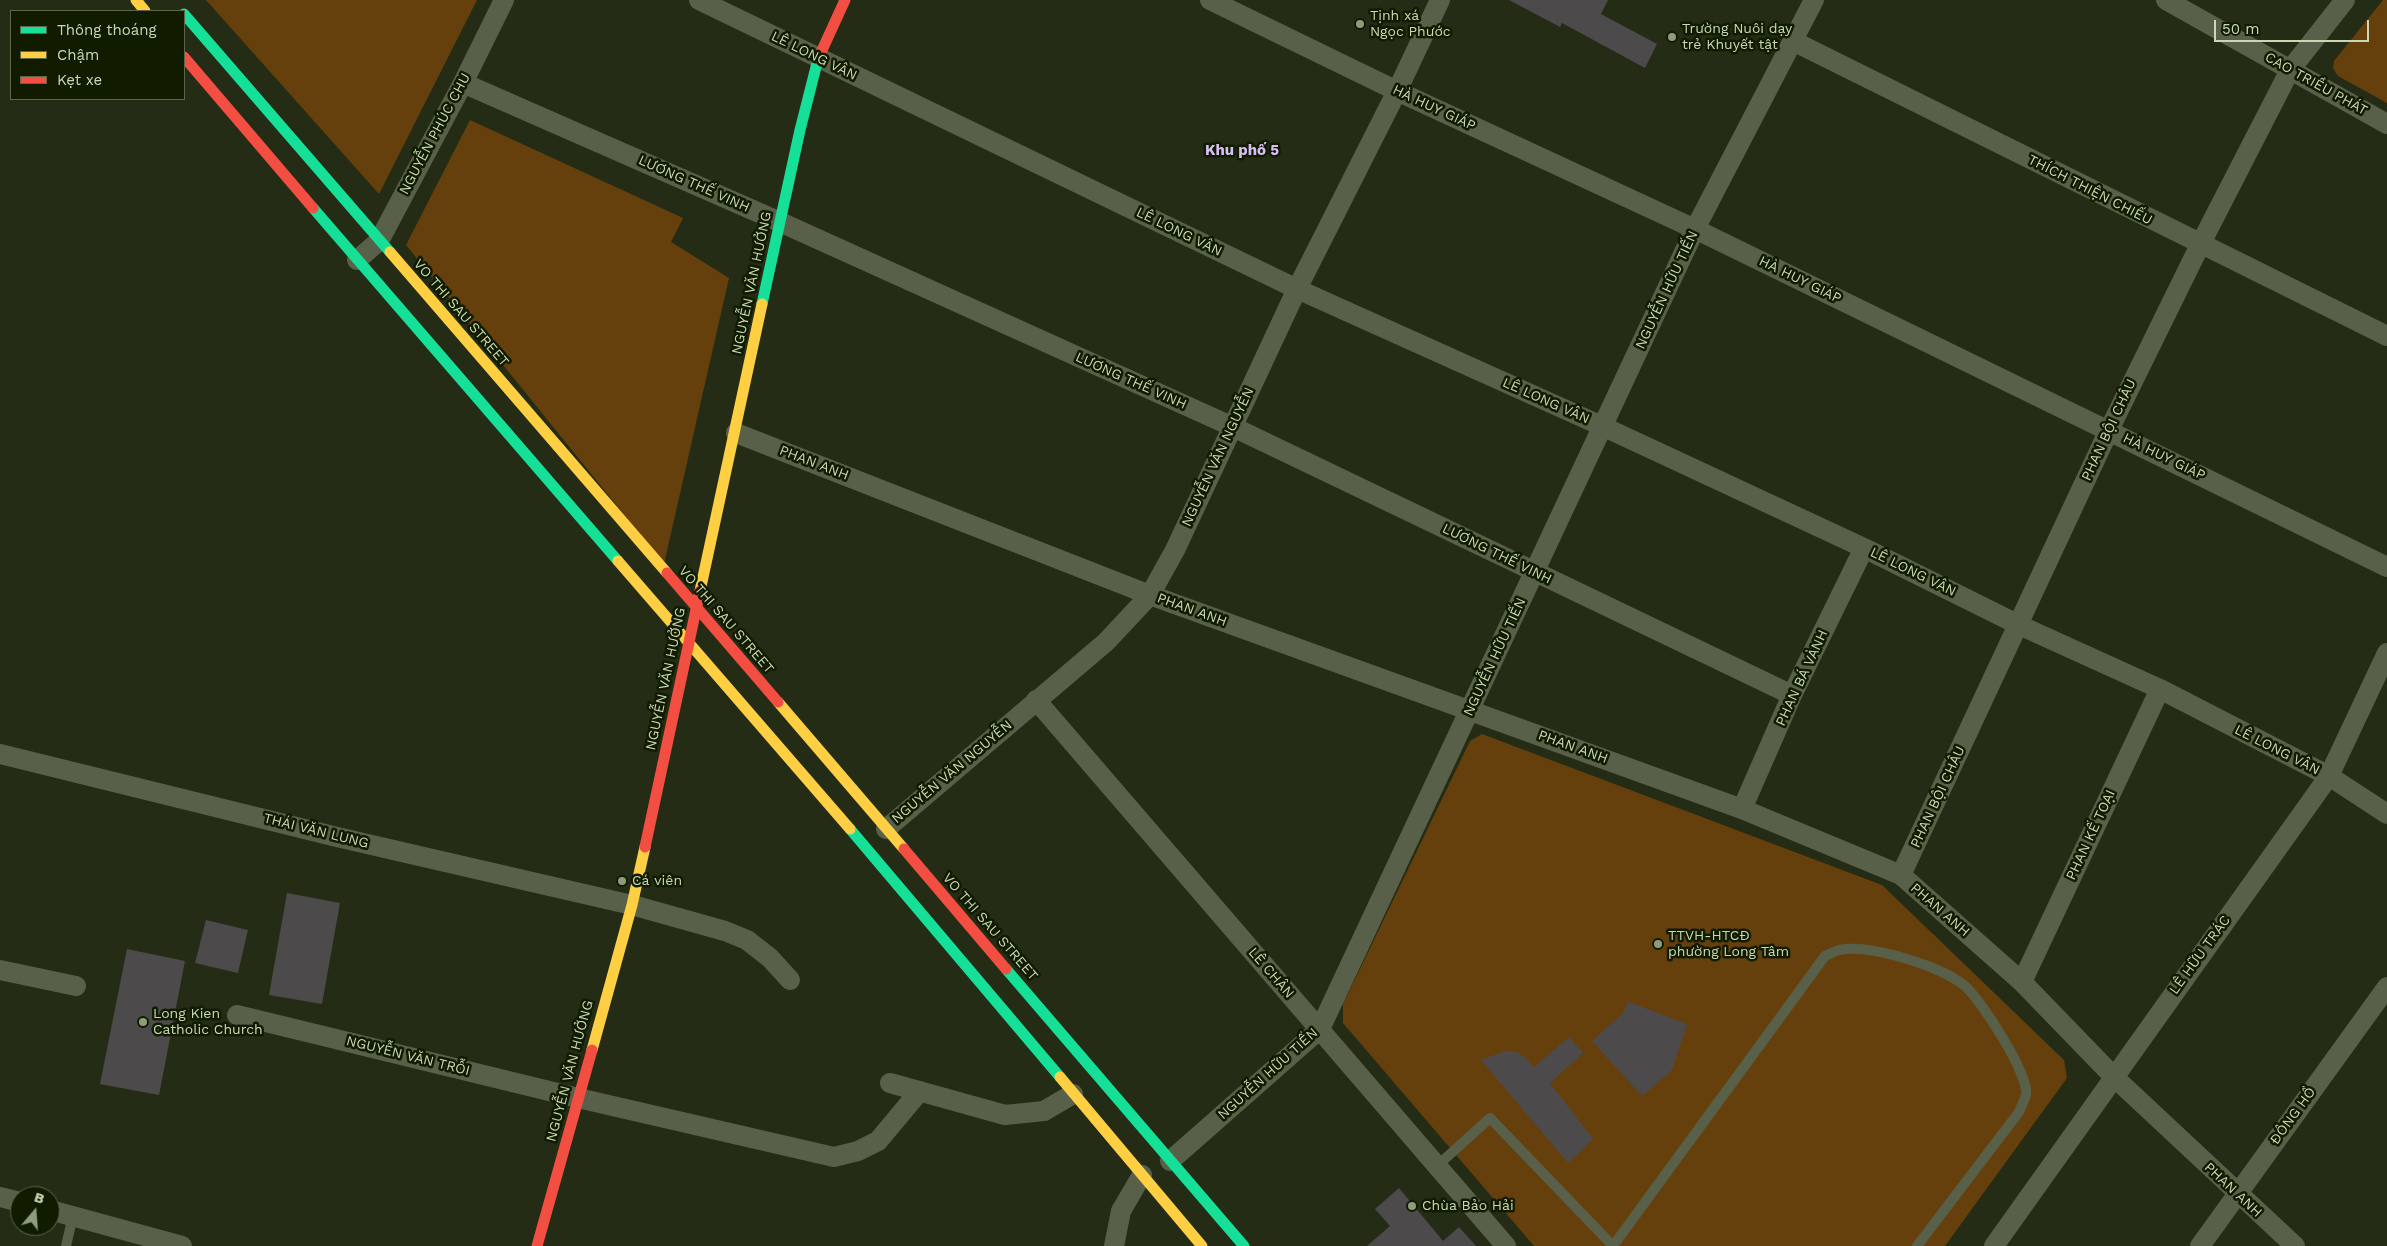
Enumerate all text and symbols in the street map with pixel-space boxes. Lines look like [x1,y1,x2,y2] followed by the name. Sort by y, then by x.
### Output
[1370,8,1451,40] place label: Tịnh xá Ngọc Phước
[10,10,185,100] legend
[2217,10,2372,42] scale bar
[1354,18,1366,30] marker: Tịnh xá Ngọc Phước
[2222,20,2259,38] text: 50 m
[57,21,156,39] text: Thông thoáng
[1682,21,1792,54] place label: Trường Nuôi dạy trẻ Khuyết tật
[768,28,860,84] street label: LÊ LONG VÂN
[1666,31,1678,43] marker: Trường Nuôi dạy trẻ Khuyết tật
[57,46,99,64] text: Chậm
[2262,49,2370,119] street label: CAO TRIỀU PHÁT
[396,70,474,198] street label: NGUYỄN PHÚC CHU
[57,71,102,89] text: Kẹt xe
[1390,82,1478,134] street label: HÀ HUY GIÁP
[1205,142,1279,160] district label: Khu phố 5
[2025,151,2155,229] street label: THÍCH THIỆN CHIẾU
[636,152,752,216] street label: LƯƠNG THẾ VINH
[1133,204,1225,260] street label: LÊ LONG VÂN
[729,210,775,356] street label: NGUYỄN VĂN HƯỞNG
[1632,228,1702,352] street label: NGUYỄN HỮU TIẾN
[1756,253,1844,307] street label: HÀ HUY GIÁP
[410,256,512,370] street label: VO THI SAU STREET
[1073,349,1189,413] street label: LƯƠNG THẾ VINH
[1500,374,1592,428] street label: LÊ LONG VÂN
[2078,376,2140,484] street label: PHAN BỘI CHÂU
[1178,385,1258,529] street label: NGUYỄN VĂN NGUYỄN
[2120,430,2208,484] street label: HÀ HUY GIÁP
[777,442,851,484] street label: PHAN ANH
[1439,520,1555,588] street label: LƯƠNG THẾ VINH
[1867,544,1959,600] street label: LÊ LONG VÂN
[675,563,777,677] street label: VO THI SAU STREET
[1155,590,1229,630] street label: PHAN ANH
[1460,595,1530,719] street label: NGUYỄN HỮU TIẾN
[643,606,689,752] street label: NGUYỄN VĂN HƯỞNG
[1772,627,1832,729] street label: PHAN BÁ VÀNH
[888,717,1016,827] street label: NGUYỄN VĂN NGUYỄN
[2232,721,2322,779] street label: LÊ LONG VÂN
[1536,727,1610,767] street label: PHAN ANH
[1907,743,1969,851] street label: PHAN BỘI CHÂU
[2063,787,2119,883] street label: PHAN KẾ TOẠI
[262,810,370,852] street label: THÁI VĂN LUNG
[939,870,1041,984] street label: VO THI SAU STREET
[632,873,682,889] place label: Cá viên
[616,875,628,887] marker: Cá viên
[1907,880,1973,940] street label: PHAN ANH
[2166,912,2234,998] street label: LÊ HỮU TRÁC
[1668,928,1789,960] place label: TTVH-HTCĐ phường Long Tâm
[1652,938,1664,950] marker: TTVH-HTCĐ phường Long Tâm
[1244,944,1298,1002] street label: LÊ CHÂN
[543,998,597,1144] street label: NGUYỄN VĂN HƯỞNG
[153,1006,263,1038] place label: Long Kien Catholic Church
[137,1016,149,1028] marker: Long Kien Catholic Church
[1215,1025,1321,1123] street label: NGUYỄN HỮU TIẾN
[344,1033,472,1079] street label: NGUYỄN VĂN TRỖI
[2267,1084,2319,1148] street label: ĐÔNG HỒ
[2201,1159,2265,1221] street label: PHAN ANH
[10,1186,60,1236] north arrow
[32,1189,46,1207] text: B
[1422,1198,1514,1214] place label: Chùa Bảo Hải
[1406,1200,1418,1212] marker: Chùa Bảo Hải

